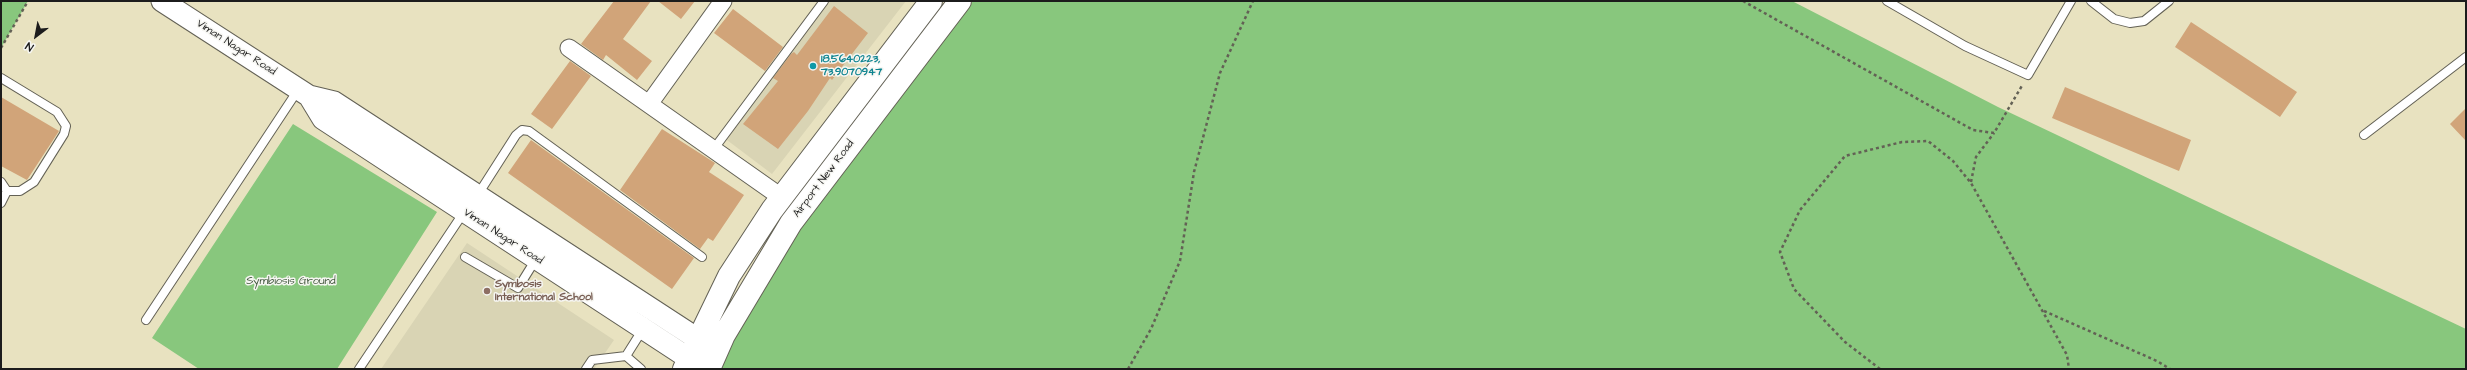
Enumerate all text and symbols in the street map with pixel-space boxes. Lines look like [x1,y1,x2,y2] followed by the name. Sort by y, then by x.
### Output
[16,16,56,56] north arrow
[194,17,278,79] street label: Viman Nagar Road
[22,38,36,55] text: N
[821,53,882,79] place label: 18.5640223, 73.9070947
[808,61,818,71] marker: 18.5640223, 73.9070947
[791,138,857,220] street label: Airport New Road
[461,206,545,268] street label: Viman Nagar Road
[246,275,336,289] park label: Symbiosis Ground
[495,278,593,304] place label: Symbosis International School
[482,286,492,296] marker: Symbosis International School

